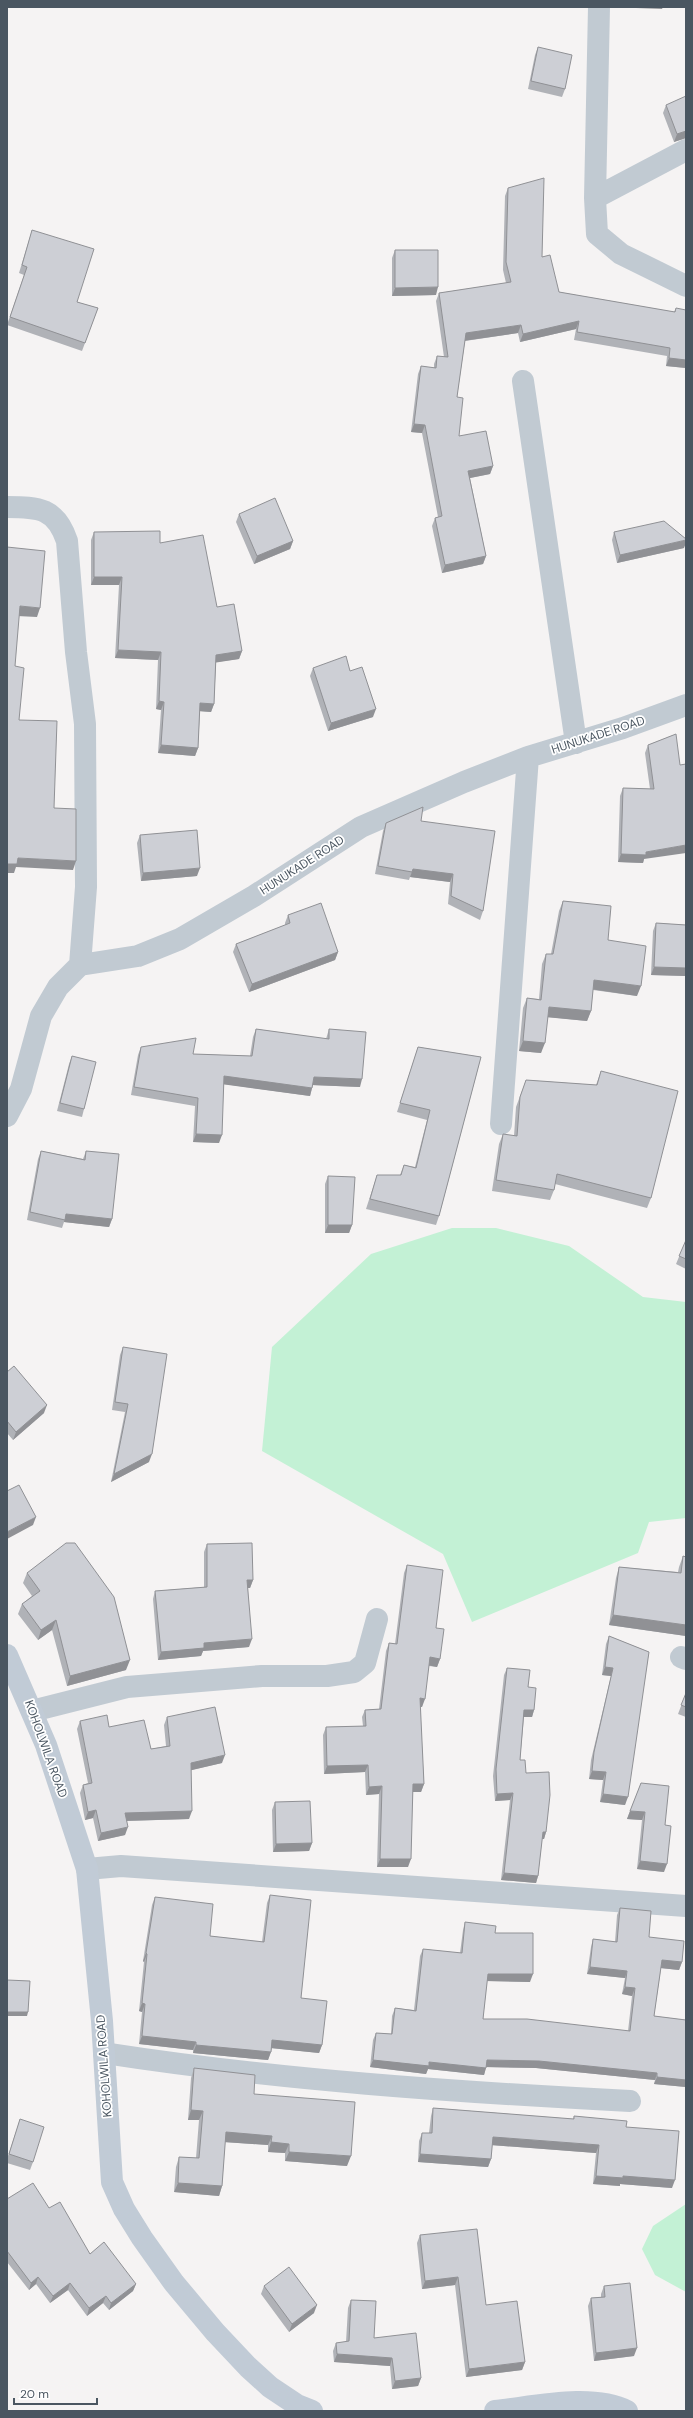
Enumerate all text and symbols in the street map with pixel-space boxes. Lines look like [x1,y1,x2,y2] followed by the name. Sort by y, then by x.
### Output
[549,712,647,758] street label: HUNUKADE ROAD
[257,832,347,898] street label: HUNUKADE ROAD
[21,1698,71,1800] street label: KOHOLWILA ROAD
[92,2014,116,2118] street label: KOHOLWILA ROAD
[14,2380,97,2406] scale bar
[20,2386,49,2402] text: 20 m

